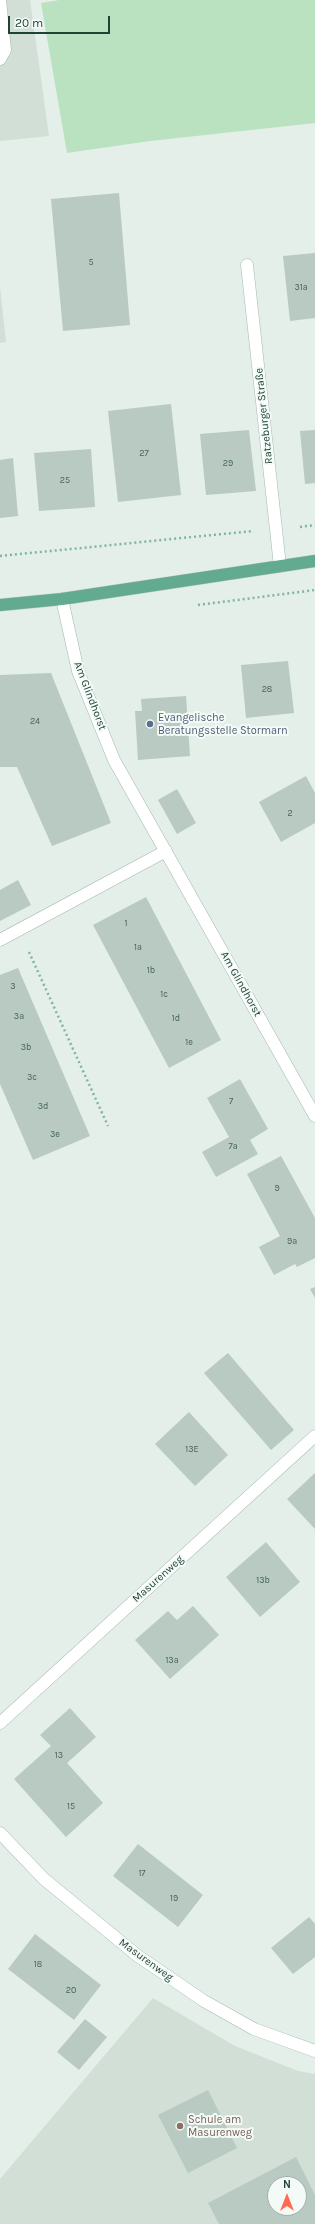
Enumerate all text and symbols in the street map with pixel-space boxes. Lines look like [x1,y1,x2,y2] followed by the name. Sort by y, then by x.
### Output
[10,8,112,34] scale bar
[15,16,43,30] text: 20 m
[88,257,94,267] house number: 5
[294,282,308,292] house number: 31a
[252,367,276,465] street label: Ratzeburger Straße
[139,448,149,458] house number: 27
[223,458,233,468] house number: 29
[60,475,70,485] house number: 25
[71,660,109,732] street label: Am Glindhorst
[262,684,272,694] house number: 28
[158,711,288,737] place label: Evangelische Beratungsstelle Stormarn
[30,716,40,726] house number: 24
[145,719,155,729] marker: Evangelische Beratungsstelle Stormarn
[287,808,293,818] house number: 2
[125,918,127,928] house number: 1
[134,942,142,952] house number: 1a
[218,949,264,1019] street label: Am Glindhorst
[147,965,155,975] house number: 1b
[10,981,16,991] house number: 3
[160,989,168,999] house number: 1c
[14,1011,24,1021] house number: 3a
[172,1013,180,1023] house number: 1d
[185,1037,193,1047] house number: 1e
[21,1042,31,1052] house number: 3b
[27,1072,37,1082] house number: 3c
[229,1096,233,1106] house number: 7
[38,1101,48,1111] house number: 3d
[50,1129,60,1139] house number: 3e
[228,1141,238,1151] house number: 7a
[274,1183,280,1193] house number: 9
[287,1236,297,1246] house number: 9a
[185,1444,199,1454] house number: 13E
[130,1553,186,1605] street label: Masurenweg
[256,1575,270,1585] house number: 13b
[165,1655,179,1665] house number: 13a
[55,1750,63,1760] house number: 13
[67,1801,75,1811] house number: 15
[138,1868,146,1878] house number: 17
[170,1893,178,1903] house number: 19
[116,1936,176,1984] street label: Masurenweg
[34,1959,42,1969] house number: 18
[66,1985,76,1995] house number: 20
[188,2113,252,2139] place label: Schule am Masurenweg
[175,2121,185,2131] marker: Schule am Masurenweg
[267,2176,307,2216] north arrow
[283,2178,291,2191] text: N

